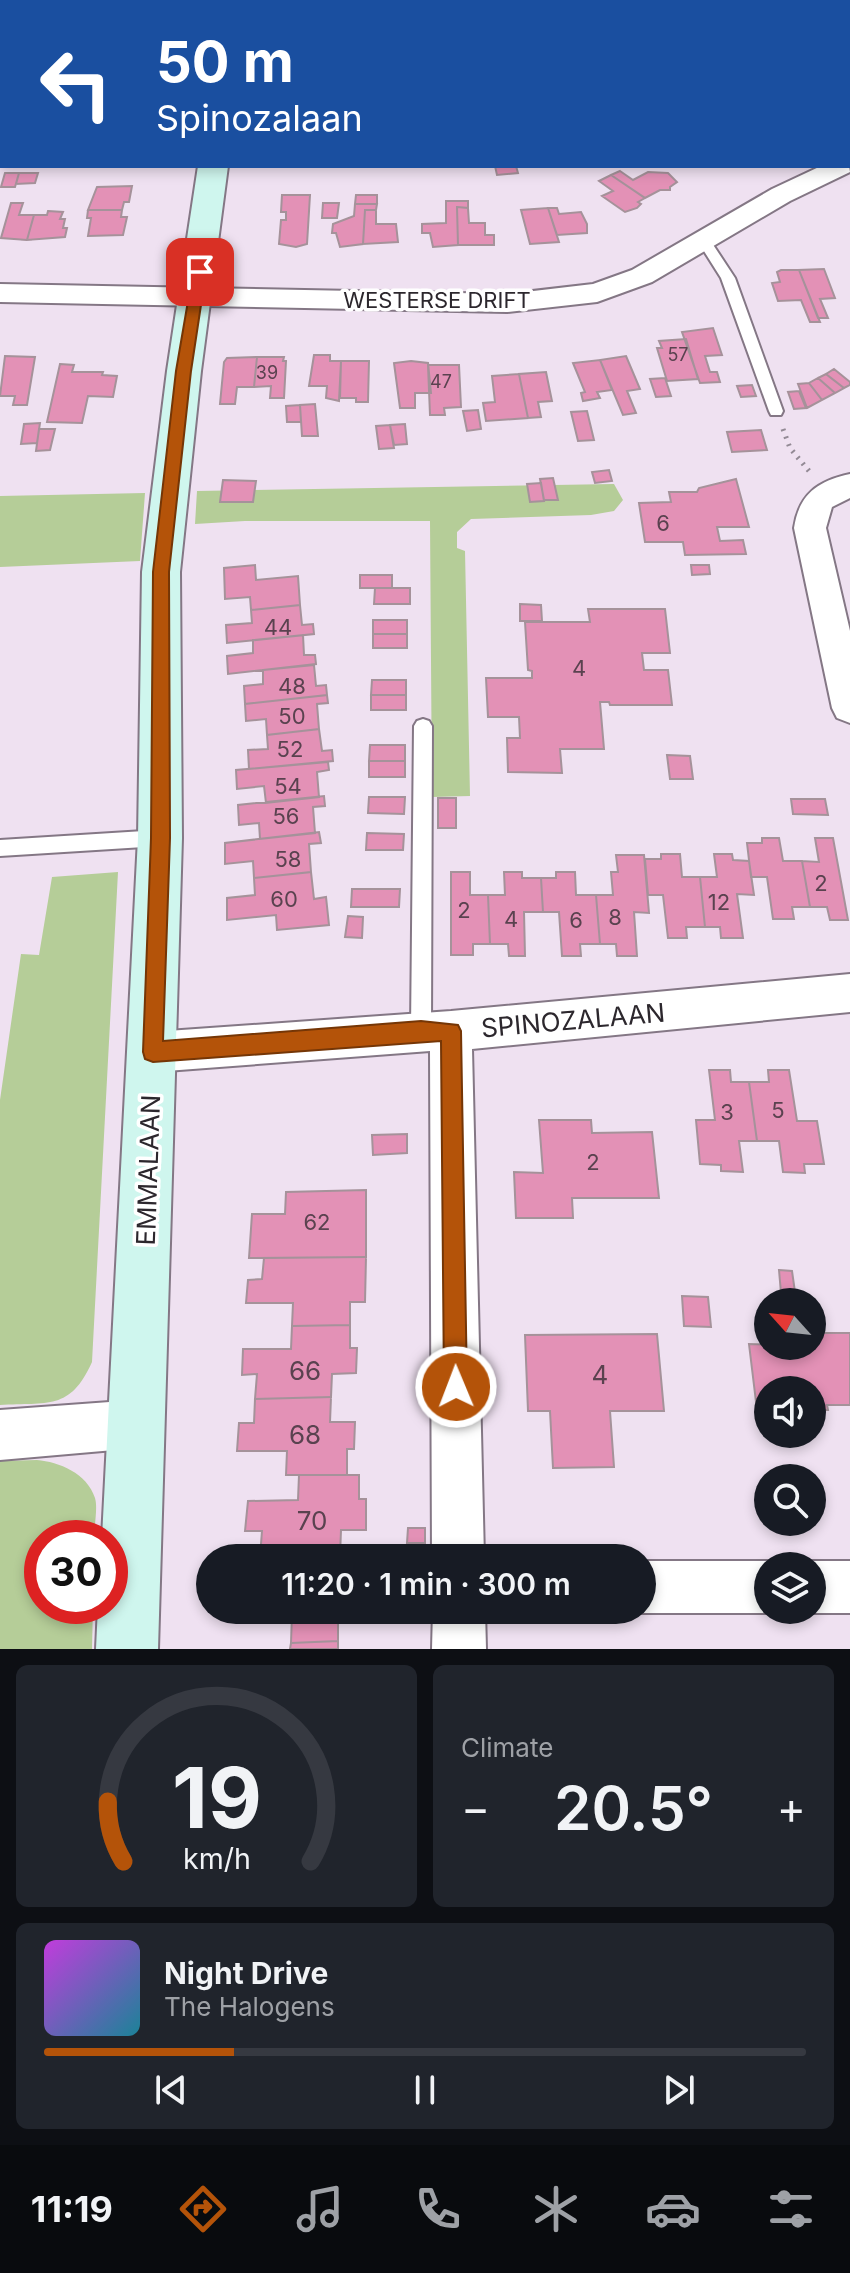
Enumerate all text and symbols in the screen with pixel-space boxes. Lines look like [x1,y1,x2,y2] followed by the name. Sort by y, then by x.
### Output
[156,28,294,96] text: 50 m
[24,32,128,136] icon: left
[156,96,363,140] text: Spinozalaan
[166,238,234,306] pin
[178,250,222,294] icon: arrive
[343,287,531,313] street label: WESTERSE DRIFT
[667,344,689,365] house number: 57
[256,362,278,383] house number: 39
[430,371,452,392] house number: 47
[656,510,670,536] house number: 6
[264,614,292,640] house number: 44
[572,655,586,681] house number: 4
[278,673,306,699] house number: 48
[278,703,306,729] house number: 50
[277,736,303,762] house number: 52
[274,773,302,799] house number: 54
[272,803,300,829] house number: 56
[275,846,301,872] house number: 58
[814,870,828,896] house number: 2
[270,886,298,912] house number: 60
[708,889,730,915] house number: 12
[457,897,471,923] house number: 2
[608,904,622,930] house number: 8
[504,906,518,932] house number: 4
[569,907,583,933] house number: 6
[480,997,666,1043] street label: SPINOZALAAN
[130,1094,166,1246] street label: EMMALAAN
[771,1097,785,1123] house number: 5
[720,1099,734,1125] house number: 3
[586,1149,600,1175] house number: 2
[303,1209,331,1235] house number: 62
[754,1288,826,1360] north arrow
[754,1288,826,1624] map controls
[414,1345,498,1429] position arrow
[289,1355,321,1386] house number: 66
[592,1359,608,1390] house number: 4
[754,1376,826,1448] button: sound
[289,1419,321,1450] house number: 68
[754,1464,826,1536] button: search
[297,1505,327,1536] house number: 70
[24,1520,128,1624] speed limit sign: 30
[754,1552,826,1624] button: layers
[281,1566,571,1602] text: 11:20 · 1 min · 300 m
[461,1732,553,1763] text: Climate
[172,1747,261,1848] text: 19
[554,1772,713,1844] text: 20.5°
[461,1781,490,1835] text: −
[777,1781,806,1835] text: +
[183,1841,250,1876] text: km/h
[164,1955,328,1991] text: Night Drive
[164,1991,335,2022] text: The Halogens
[149,2068,193,2112] icon: previous
[403,2068,447,2112] icon: pause
[657,2068,701,2112] icon: next
[175,2181,231,2237] icon: directions
[292,2181,348,2237] icon: music
[410,2181,466,2237] icon: phone
[528,2181,584,2237] icon: climate
[645,2181,701,2237] icon: car
[763,2181,819,2237] icon: filters
[31,2187,113,2231] text: 11:19

